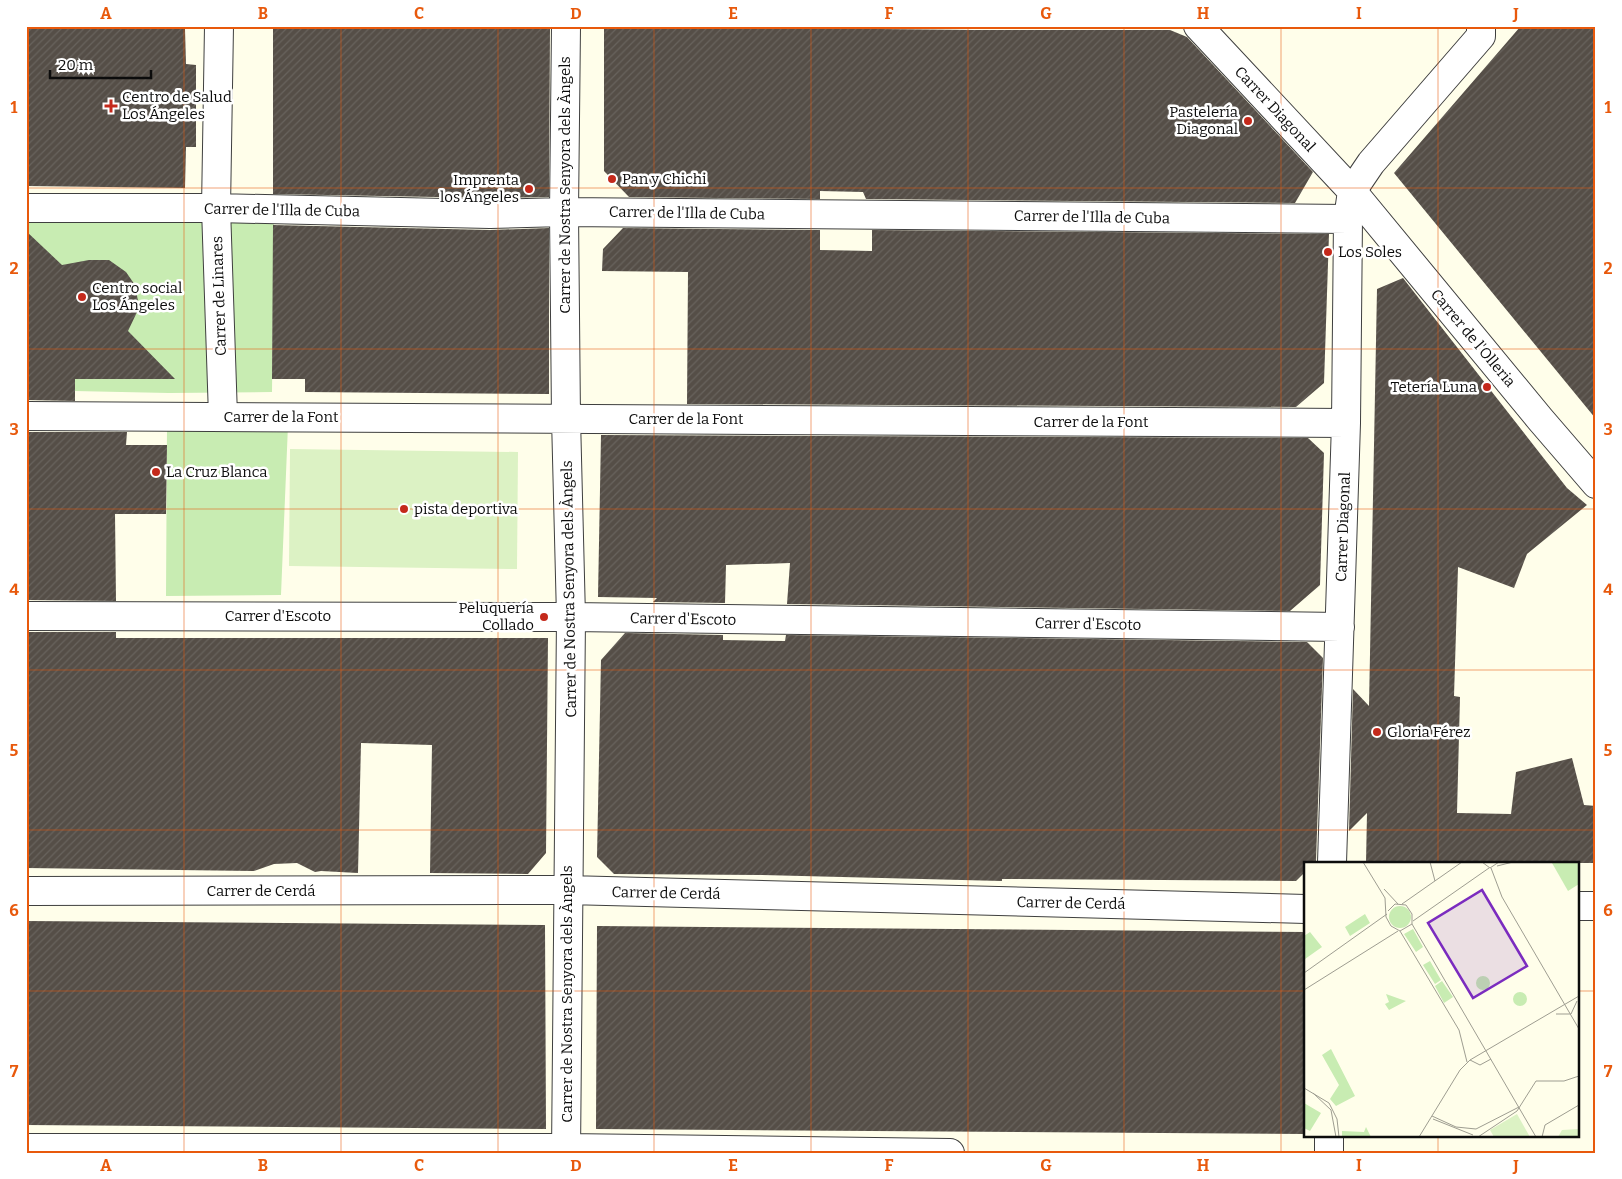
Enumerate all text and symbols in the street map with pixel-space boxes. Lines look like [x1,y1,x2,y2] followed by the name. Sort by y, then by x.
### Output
[100,4,112,23] text: A
[258,4,268,23] text: B
[414,4,424,23] text: C
[570,4,582,23] text: D
[728,4,738,23] text: E
[885,4,894,23] text: F
[1040,4,1052,23] text: G
[1197,4,1210,23] text: H
[1356,4,1362,23] text: I
[1512,4,1519,23] text: J
[50,48,151,80] scale bar
[58,56,94,74] text: 20 m
[556,56,574,314] street label: Carrer de Nostra Senyora dels Àngels
[1231,63,1319,155] street label: Carrer Diagonal
[122,88,232,123] place label: Centro de Salud Los Ángeles
[11,98,18,117] text: 1
[1605,98,1612,117] text: 1
[104,99,118,113] marker: Centro de Salud Los Ángeles
[1169,103,1238,138] place label: Pastelería Diagonal
[1242,115,1254,127] marker: Pastelería Diagonal
[622,170,707,188] place label: Pan y Chichi
[440,171,519,206] place label: Imprenta los Ángeles
[606,173,618,185] marker: Pan y Chichi
[523,183,535,195] marker: Imprenta los Ángeles
[204,200,360,220] street label: Carrer de l'Illa de Cuba
[609,203,765,223] street label: Carrer de l'Illa de Cuba
[1014,207,1170,227] street label: Carrer de l'Illa de Cuba
[208,236,230,356] street label: Carrer de Linares
[1338,243,1402,261] place label: Los Soles
[1322,246,1334,258] marker: Los Soles
[9,259,19,278] text: 2
[1603,259,1613,278] text: 2
[92,279,182,314] place label: Centro social Los Ángeles
[1427,285,1519,391] street label: Carrer de l'Olleria
[76,291,88,303] marker: Centro social Los Ángeles
[1390,378,1477,396] place label: Tetería Luna
[1481,381,1493,393] marker: Tetería Luna
[224,408,339,426] street label: Carrer de la Font
[629,410,744,428] street label: Carrer de la Font
[1034,413,1149,431] street label: Carrer de la Font
[9,420,19,439] text: 3
[1603,420,1613,439] text: 3
[558,460,580,718] street label: Carrer de Nostra Senyora dels Àngels
[166,463,267,481] place label: La Cruz Blanca
[150,466,162,478] marker: La Cruz Blanca
[1332,472,1354,582] street label: Carrer Diagonal
[414,500,518,518] place label: pista deportiva
[398,503,410,515] marker: pista deportiva
[9,580,19,599] text: 4
[1603,580,1613,599] text: 4
[458,599,534,634] place label: Peluquería Collado
[225,607,331,625] street label: Carrer d'Escoto
[630,609,736,629] street label: Carrer d'Escoto
[538,611,550,623] marker: Peluquería Collado
[1035,614,1141,634] street label: Carrer d'Escoto
[1387,723,1470,741] place label: Gloria Férez
[1371,726,1383,738] marker: Gloria Férez
[10,741,19,760] text: 5
[1604,741,1613,760] text: 5
[1304,862,1580,1136] inset map
[558,865,576,1123] street label: Carrer de Nostra Senyora dels Àngels
[207,882,315,900] street label: Carrer de Cerdá
[611,883,721,903] street label: Carrer de Cerdá
[1016,893,1126,913] street label: Carrer de Cerdá
[9,901,19,920] text: 6
[1603,901,1613,920] text: 6
[10,1062,19,1081] text: 7
[1604,1062,1613,1081] text: 7
[100,1156,112,1175] text: A
[258,1156,268,1175] text: B
[414,1156,424,1175] text: C
[570,1156,582,1175] text: D
[728,1156,738,1175] text: E
[885,1156,894,1175] text: F
[1040,1156,1052,1175] text: G
[1197,1156,1210,1175] text: H
[1356,1156,1362,1175] text: I
[1512,1156,1519,1175] text: J

